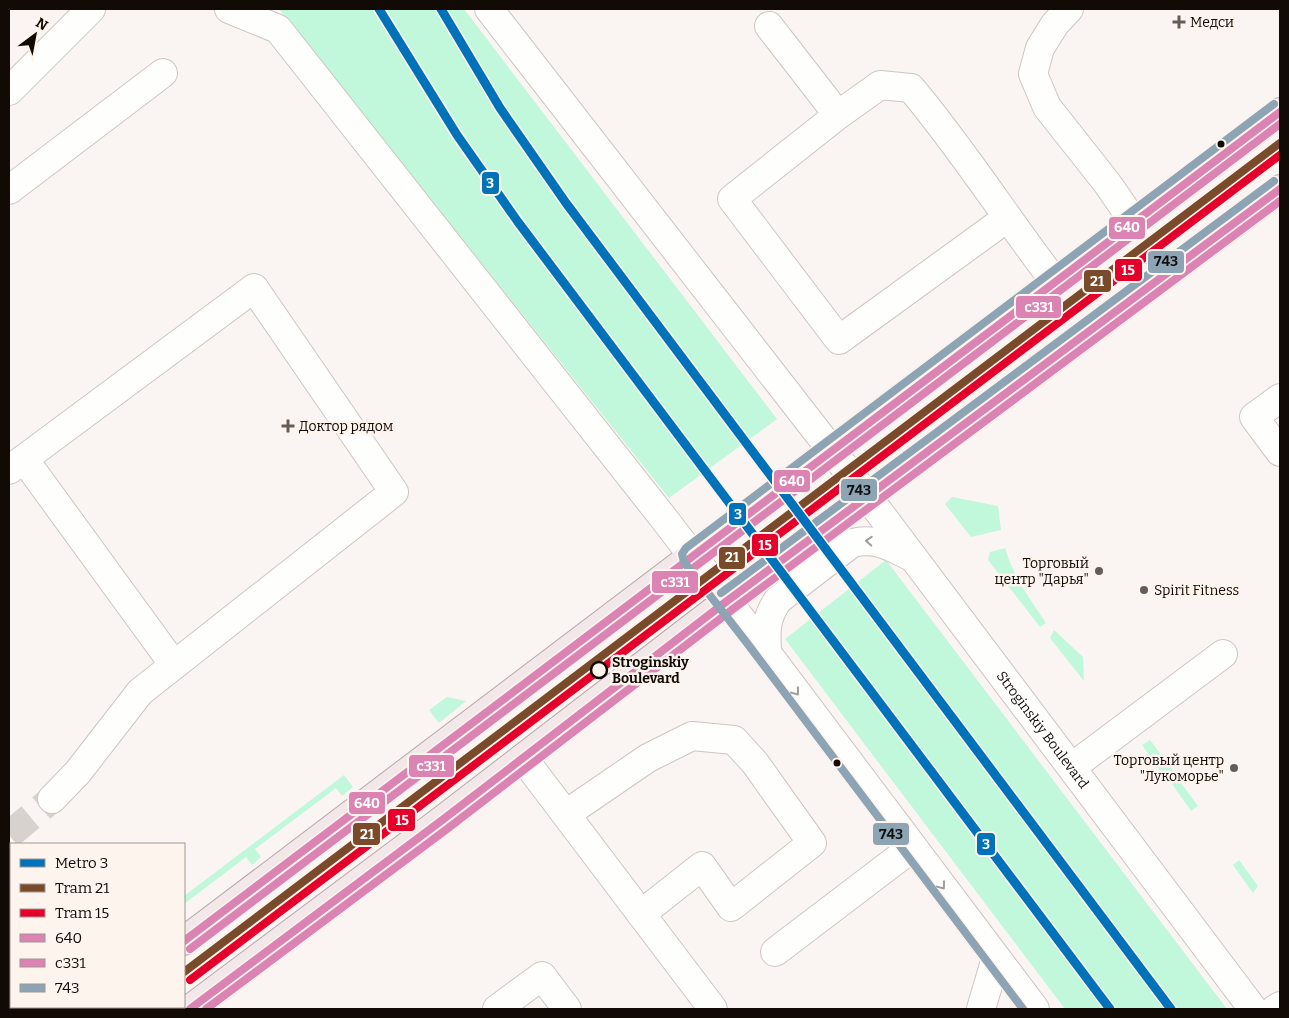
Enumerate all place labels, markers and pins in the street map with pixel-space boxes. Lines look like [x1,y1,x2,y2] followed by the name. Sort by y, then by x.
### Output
[1190,14,1234,31] place label: Медси
[1172,15,1186,29] marker: Медси
[1216,139,1226,149] unlabelled marker
[299,418,394,435] place label: Доктор рядом
[281,419,295,433] marker: Доктор рядом
[994,555,1089,588] place label: Торговый центр "Дарья"
[1093,565,1105,577] marker: Торговый центр "Дарья"
[1154,582,1239,599] place label: Spirit Fitness
[1138,584,1150,596] marker: Spirit Fitness
[612,654,689,687] place label: Stroginskiy Boulevard
[590,661,608,679] marker: Stroginskiy Boulevard
[1114,752,1224,785] place label: Торговый центр "Лукоморье"
[832,758,842,768] unlabelled marker
[1228,762,1240,774] marker: Торговый центр "Лукоморье"

